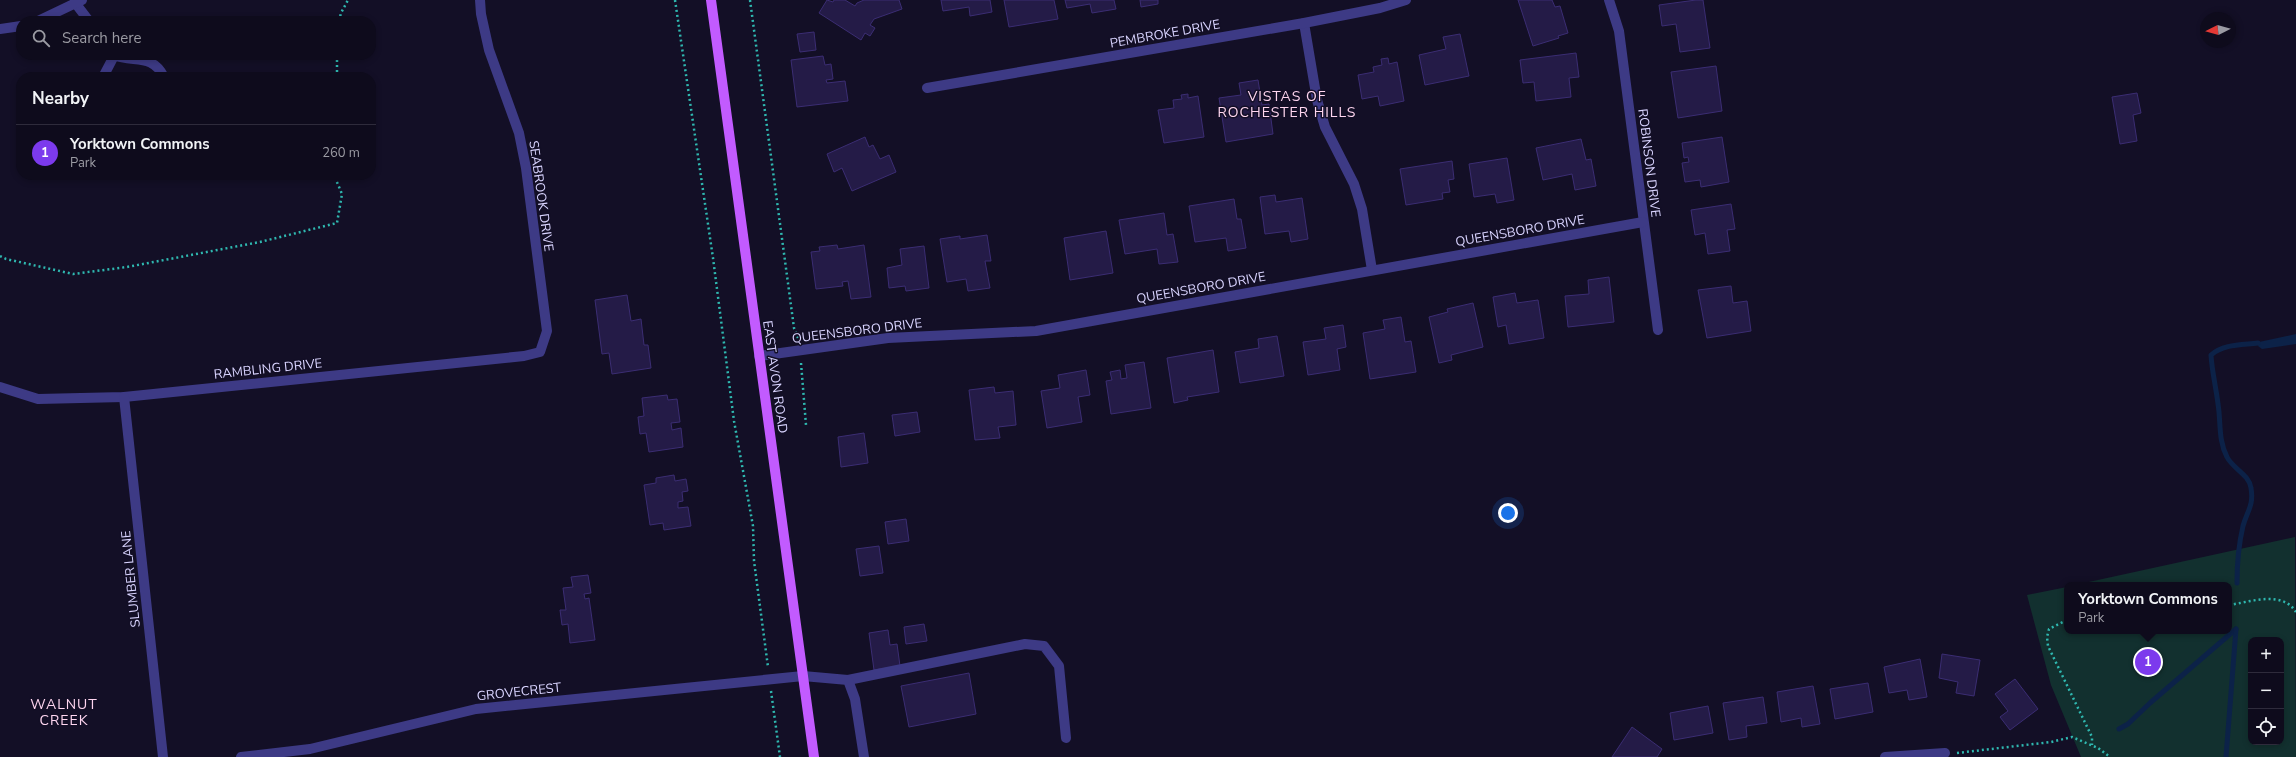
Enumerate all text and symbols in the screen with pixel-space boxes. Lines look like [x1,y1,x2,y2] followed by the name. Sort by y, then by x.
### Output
[2200,12,2236,48] north arrow
[1108,15,1222,53] street label: PEMBROKE DRIVE
[16,16,376,60] search box
[30,27,52,49] icon: search
[62,28,142,48] text: Search here
[32,87,89,110] text: Nearby
[1218,87,1356,122] district label: VISTAS OF ROCHESTER HILLS
[1633,108,1665,218] street label: ROBINSON DRIVE
[70,134,210,154] text: Yorktown Commons
[524,139,558,253] street label: SEABROOK DRIVE
[41,144,49,162] text: 1
[322,144,360,162] text: 260 m
[70,154,96,172] text: Park
[1454,211,1586,251] street label: QUEENSBORO DRIVE
[1135,268,1267,308] street label: QUEENSBORO DRIVE
[791,314,923,348] street label: QUEENSBORO DRIVE
[758,319,792,435] street label: EAST AVON ROAD
[213,354,323,384] street label: RAMBLING DRIVE
[1498,503,1518,523] your location
[117,530,145,628] street label: SLUMBER LANE
[2064,582,2232,634] popup
[2078,589,2218,609] text: Yorktown Commons
[2078,609,2104,627] text: Park
[2248,637,2284,745] map controls
[2248,637,2284,673] button: +
[2135,647,2161,677] pin: 1
[2248,673,2284,709] button: −
[476,679,562,705] street label: GROVECREST
[30,695,98,730] district label: WALNUT CREEK
[2248,709,2284,745] button: locate

